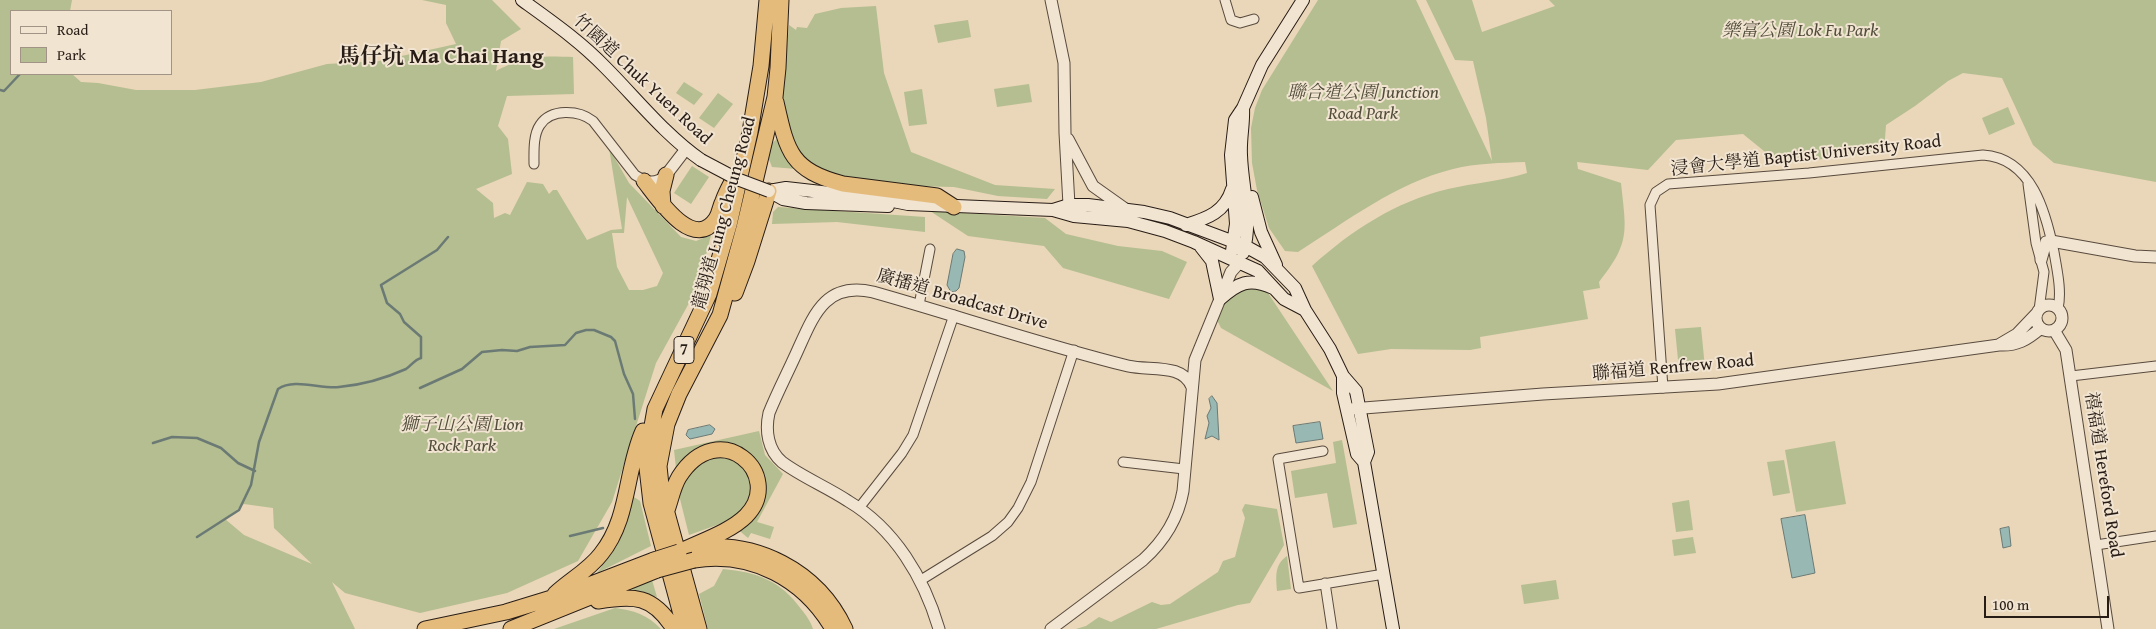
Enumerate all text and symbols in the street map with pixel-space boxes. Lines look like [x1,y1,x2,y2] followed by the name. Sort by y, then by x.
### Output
[10,10,172,75] legend
[568,10,716,150] street label: 竹園道 Chuk Yuen Road
[57,19,88,40] text: Road
[1722,20,1878,42] park label: 樂富公園 Lok Fu Park
[57,44,86,65] text: Park
[338,44,544,70] district label: 馬仔坑 Ma Chai Hang
[1287,82,1439,125] park label: 聯合道公園 Junction Road Park
[689,114,761,312] street label: 龍翔道 Lung Cheung Road
[1670,131,1942,181] street label: 浸會大學道 Baptist University Road
[874,265,1050,335] street label: 廣播道 Broadcast Drive
[674,336,694,364] road number: 7
[1591,350,1755,386] street label: 聯福道 Renfrew Road
[2079,391,2127,559] street label: 禧福道 Hereford Road
[400,414,524,456] park label: 獅子山公園 Lion Rock Park
[1986,586,2111,618] scale bar
[1992,594,2029,615] text: 100 m

